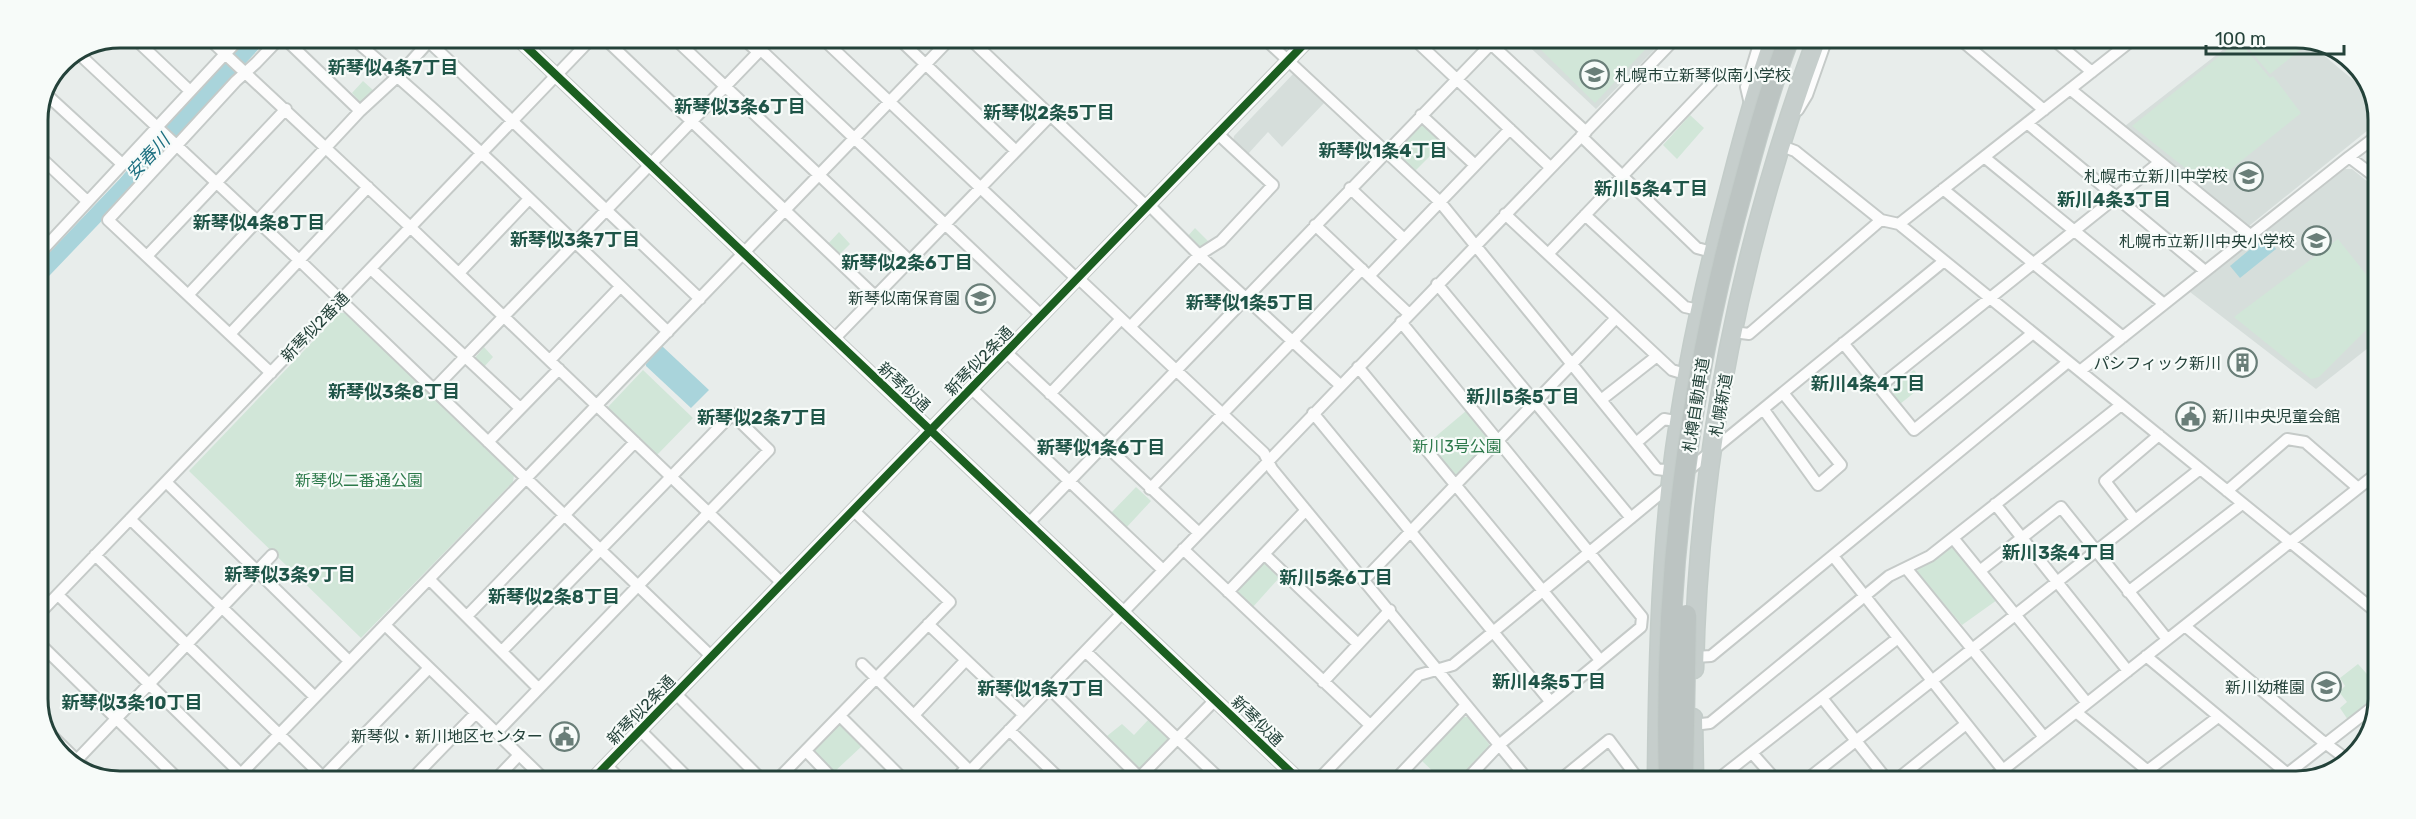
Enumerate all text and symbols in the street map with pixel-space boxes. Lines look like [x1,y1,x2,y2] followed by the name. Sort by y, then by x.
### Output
[2206,18,2344,56] scale bar
[2215,28,2266,50] text: 100 m
[328,57,458,79] district label: 新琴似4条7丁目
[1578,59,1610,91] school or university icon: 札幌市立新琴似南小学校
[1615,66,1791,85] place label: 札幌市立新琴似南小学校
[674,96,806,118] district label: 新琴似3条6丁目
[983,102,1115,124] district label: 新琴似2条5丁目
[122,128,176,184] water label: 安春川
[1318,140,1448,162] district label: 新琴似1条4丁目
[2233,160,2265,192] school or university icon: 札幌市立新川中学校
[2084,167,2228,186] place label: 札幌市立新川中学校
[1594,178,1708,200] district label: 新川5条4丁目
[2057,189,2171,211] district label: 新川4条3丁目
[193,212,325,234] district label: 新琴似4条8丁目
[2300,225,2332,257] school or university icon: 札幌市立新川中央小学校
[510,229,640,251] district label: 新琴似3条7丁目
[2119,232,2295,251] place label: 札幌市立新川中央小学校
[841,252,973,274] district label: 新琴似2条6丁目
[965,282,997,314] school or university icon: 新琴似南保育園
[277,288,353,366] street label: 新琴似2番通
[848,289,960,308] place label: 新琴似南保育園
[1186,292,1314,314] district label: 新琴似1条5丁目
[941,322,1017,400] street label: 新琴似2条通
[2226,347,2258,379] building icon: パシフィック新川
[2093,354,2221,373] place label: パシフィック新川
[1679,356,1713,454] street label: 札樽自動車道
[874,358,934,416] street label: 新琴似通
[1706,372,1736,438] street label: 札幌新道
[1811,373,1925,395] district label: 新川4条4丁目
[328,381,460,403] district label: 新琴似3条8丁目
[1466,386,1580,408] district label: 新川5条5丁目
[2175,400,2207,432] public building icon: 新川中央児童会館
[697,407,827,429] district label: 新琴似2条7丁目
[2212,407,2340,426] place label: 新川中央児童会館
[1037,437,1165,459] district label: 新琴似1条6丁目
[1412,437,1502,456] park label: 新川3号公園
[295,471,423,490] park label: 新琴似二番通公園
[2002,542,2116,564] district label: 新川3条4丁目
[224,564,356,586] district label: 新琴似3条9丁目
[1279,567,1393,589] district label: 新川5条6丁目
[488,586,620,608] district label: 新琴似2条8丁目
[603,671,679,749] street label: 新琴似2条通
[1492,671,1606,693] district label: 新川4条5丁目
[2310,671,2342,703] school or university icon: 新川幼稚園
[977,678,1105,700] district label: 新琴似1条7丁目
[2225,678,2305,697] place label: 新川幼稚園
[61,692,203,714] district label: 新琴似3条10丁目
[1227,692,1287,750] street label: 新琴似通
[548,720,580,752] public building icon: 新琴似・新川地区センター
[351,727,543,746] place label: 新琴似・新川地区センター

